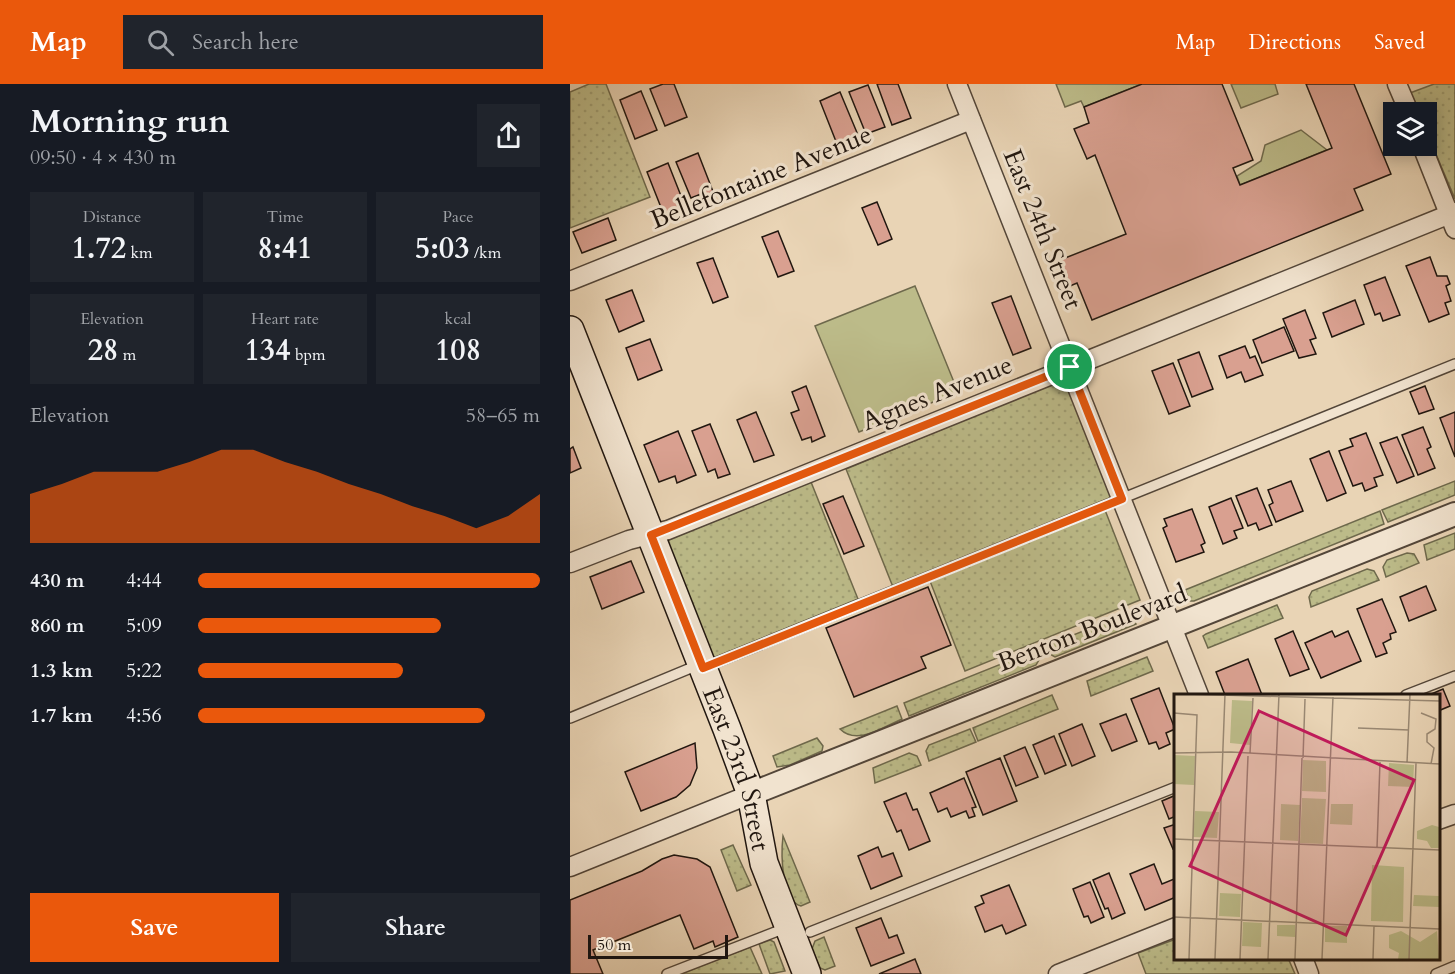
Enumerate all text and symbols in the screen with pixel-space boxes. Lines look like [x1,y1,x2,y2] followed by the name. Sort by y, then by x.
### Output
[123,15,543,69] search box
[30,23,87,61] text: Map
[144,26,177,59] icon: search
[192,27,299,57] text: Search here
[1175,28,1215,57] text: Map
[1248,28,1341,57] text: Directions
[1374,28,1425,57] text: Saved
[30,99,230,144] text: Morning run
[1383,102,1437,156] map controls
[1383,102,1437,156] button: layers
[477,104,540,167] button: share
[645,117,877,237] street label: Bellefontaine Avenue
[30,144,176,171] text: 09:50 · 4 × 430 m
[995,144,1091,314] street label: East 24th Street
[83,206,141,228] text: Distance
[266,206,304,228] text: Time
[443,206,473,228] text: Pace
[71,228,126,269] text: 1.72
[258,228,312,269] text: 8:41
[415,228,470,269] text: 5:03
[126,242,153,264] text: km
[470,242,501,264] text: /km
[80,308,144,330] text: Elevation
[251,308,319,330] text: Heart rate
[445,308,471,330] text: kcal
[88,330,118,371] text: 28
[244,330,291,371] text: 134
[435,330,481,371] text: 108
[1044,341,1095,392] pin
[118,344,136,366] text: m
[291,344,326,366] text: bpm
[856,347,1018,439] street label: Agnes Avenue
[1053,350,1086,383] icon: arrive
[30,402,109,429] text: Elevation
[466,402,540,429] text: 58–65 m
[30,567,85,594] text: 430 m
[126,567,162,594] text: 4:44
[992,576,1192,680] street label: Benton Boulevard
[30,612,85,639] text: 860 m
[126,612,162,639] text: 5:09
[30,657,93,684] text: 1.3 km
[126,657,162,684] text: 5:22
[695,682,779,854] street label: East 23rd Street
[1174,694,1440,959] inset map
[30,702,93,729] text: 1.7 km
[126,702,162,729] text: 4:56
[30,893,279,962] button: Save
[291,893,540,962] button: Share
[588,932,728,960] scale bar
[597,934,631,956] text: 50 m

